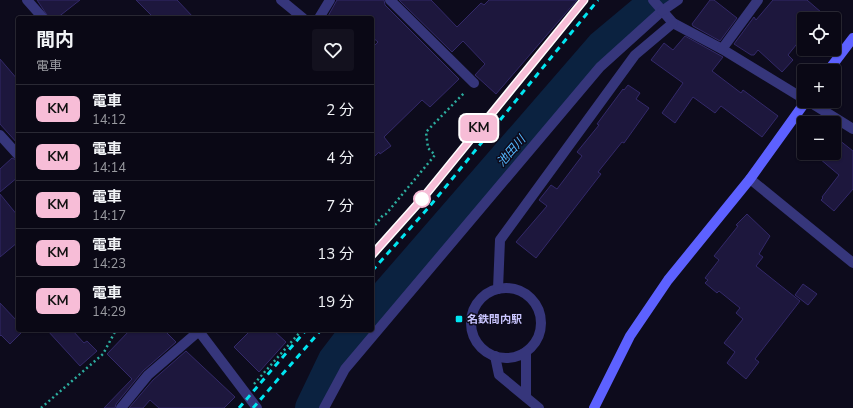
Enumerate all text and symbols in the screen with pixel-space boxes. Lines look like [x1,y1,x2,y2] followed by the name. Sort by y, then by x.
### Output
[797,12,841,160] map controls
[797,12,841,56] button: locate
[36,27,74,53] text: 間内
[312,29,354,71] button: heart
[36,57,62,75] text: 電車
[797,64,841,108] button: +
[92,91,122,111] text: 電車
[47,99,69,118] text: KM
[326,100,354,120] text: 2 分
[92,111,126,129] text: 14:12
[461,115,497,141] line badge: KM
[797,116,841,160] button: −
[468,118,490,137] text: KM
[493,131,530,170] water label: 池田川
[92,139,122,159] text: 電車
[47,147,69,166] text: KM
[326,148,354,168] text: 4 分
[92,159,126,177] text: 14:14
[92,187,122,207] text: 電車
[413,190,431,208] unlabelled marker
[47,195,69,214] text: KM
[326,196,354,216] text: 7 分
[92,207,126,225] text: 14:17
[92,235,122,255] text: 電車
[47,243,69,262] text: KM
[317,244,354,264] text: 13 分
[92,255,126,273] text: 14:23
[92,283,122,303] text: 電車
[47,291,69,310] text: KM
[317,292,354,312] text: 19 分
[92,303,126,321] text: 14:29
[467,312,522,327] place label: 名鉄間内駅
[454,314,464,324] marker: 名鉄間内駅

